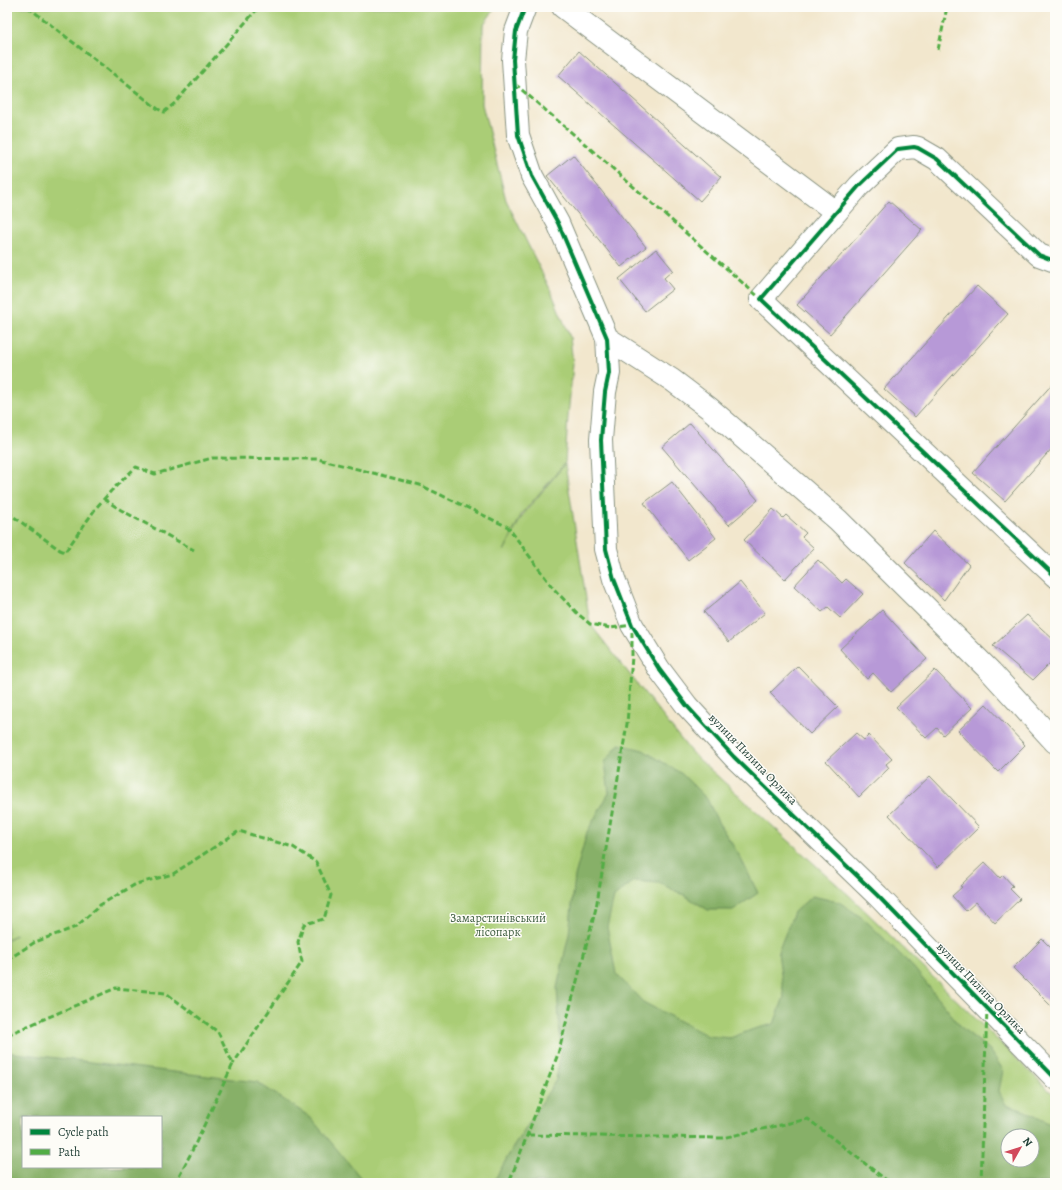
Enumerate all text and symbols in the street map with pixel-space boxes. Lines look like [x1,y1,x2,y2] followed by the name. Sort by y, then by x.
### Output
[705,710,801,809] street label: вулиця Пилипа Орлика
[450,910,546,940] park label: Замарстинівський лісопарк
[933,939,1029,1038] street label: вулиця Пилипа Орлика
[22,1116,162,1168] legend
[58,1124,109,1140] text: Cycle path
[1000,1128,1040,1168] north arrow
[1019,1134,1036,1150] text: N
[58,1144,81,1160] text: Path

